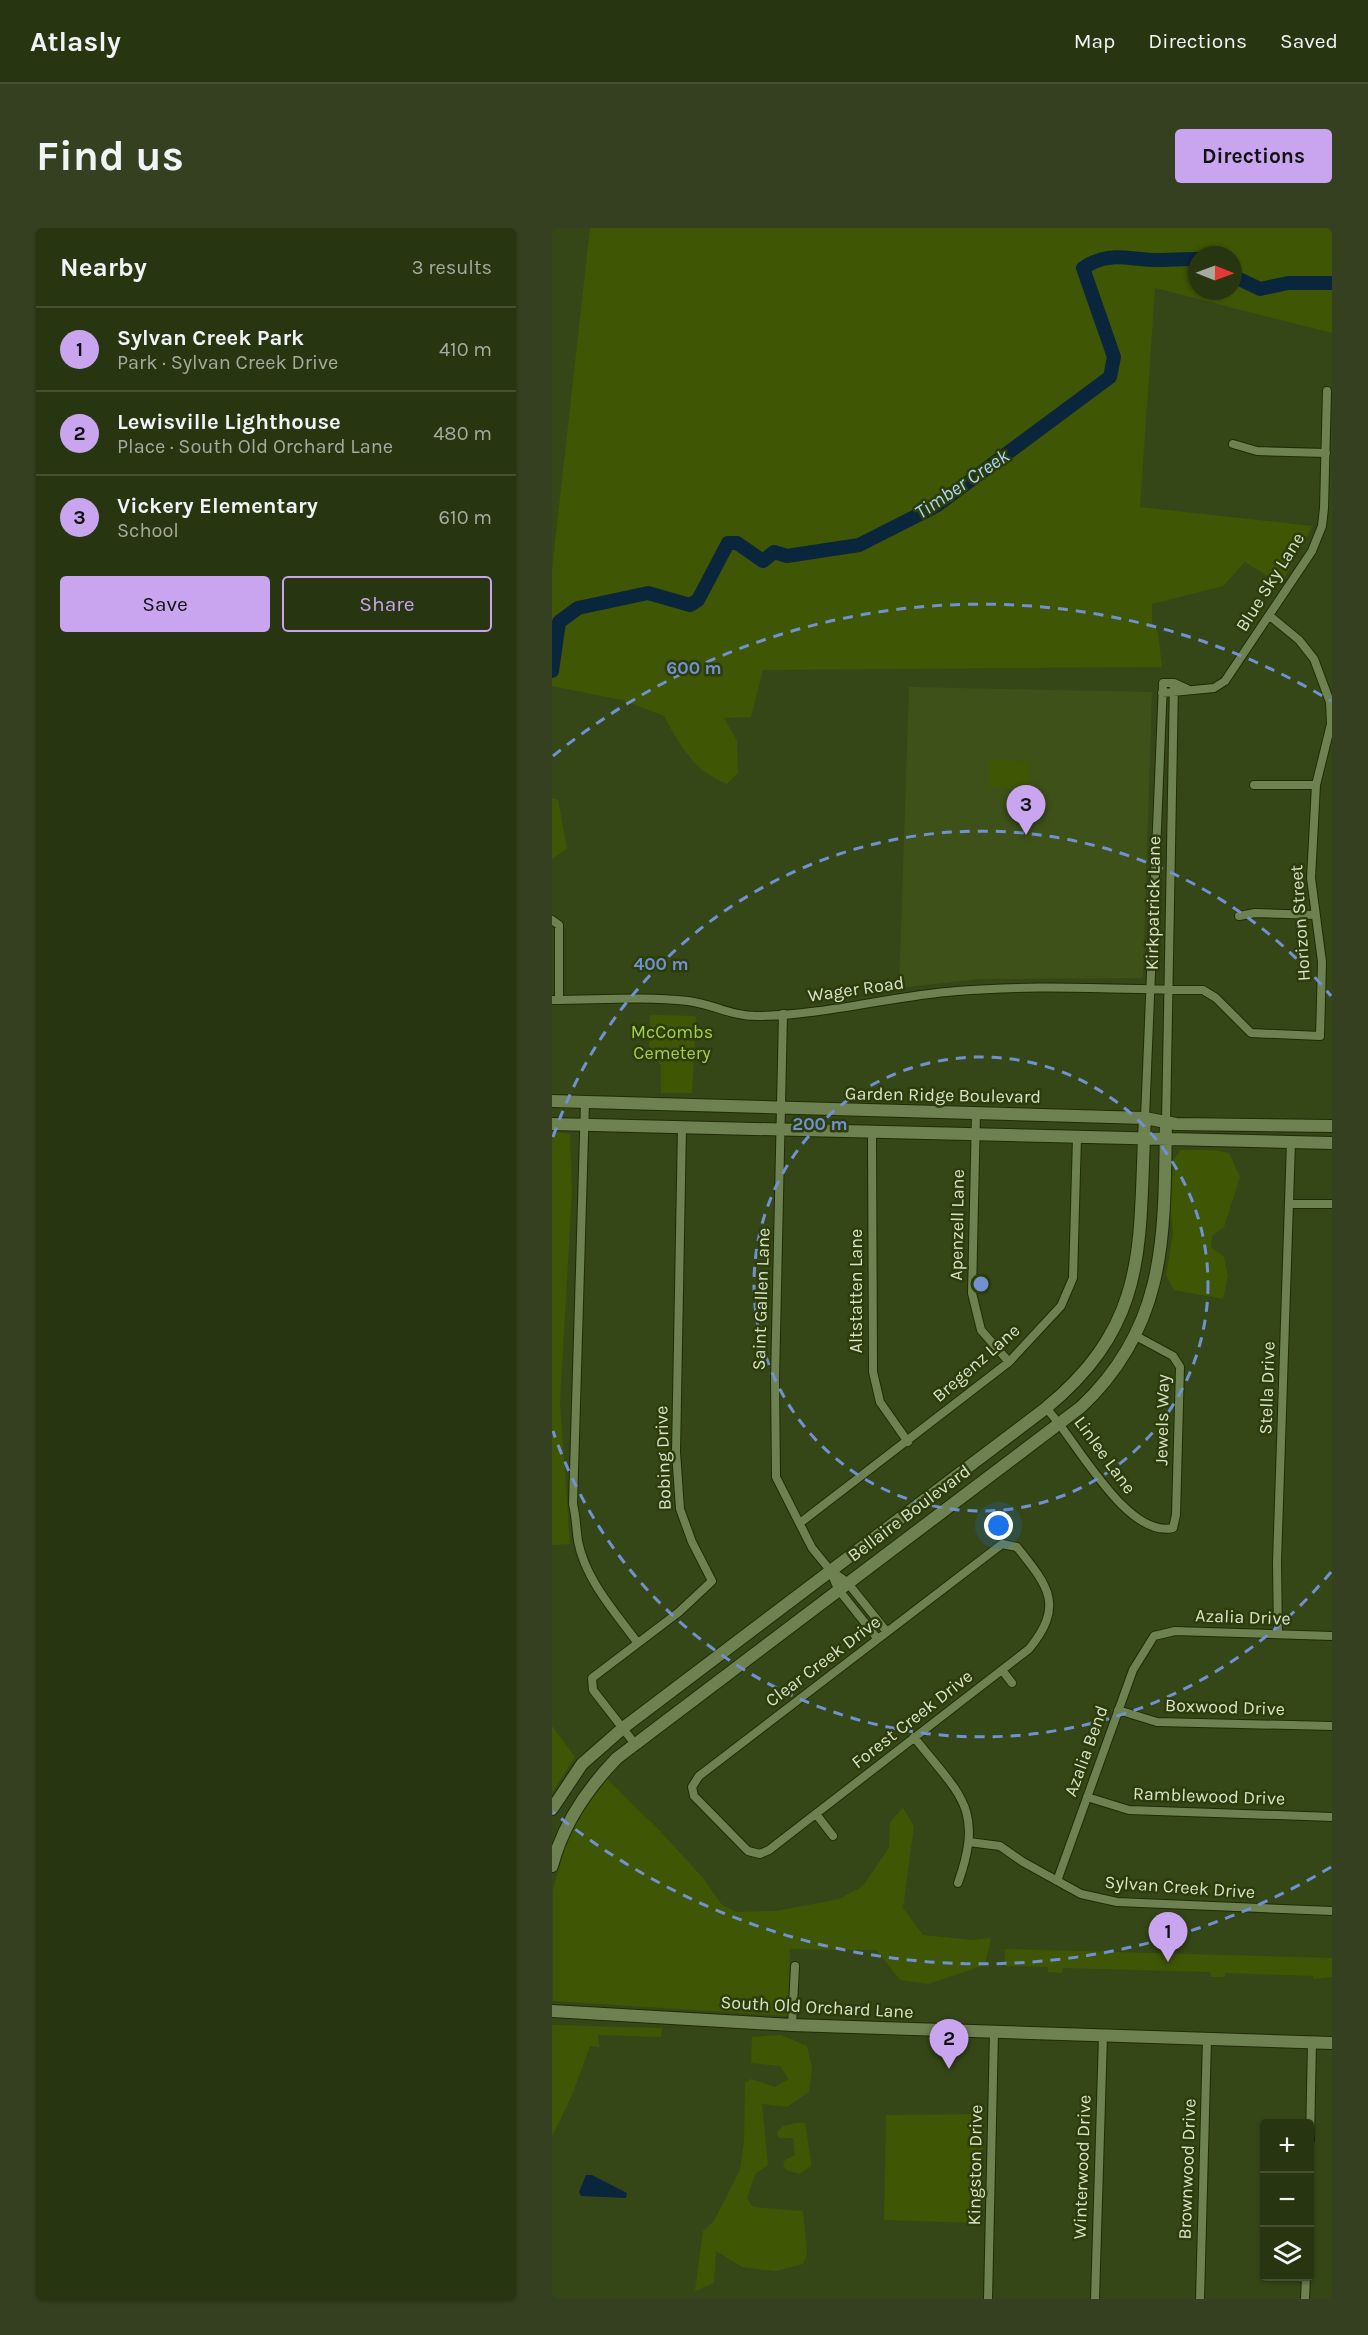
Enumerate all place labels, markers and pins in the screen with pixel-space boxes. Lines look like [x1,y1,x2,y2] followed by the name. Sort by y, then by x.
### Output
[1006,786,1046,835] pin: 3
[971,1274,991,1294] centre of rings
[1148,1912,1188,1962] pin: 1
[930,2020,968,2069] pin: 2

